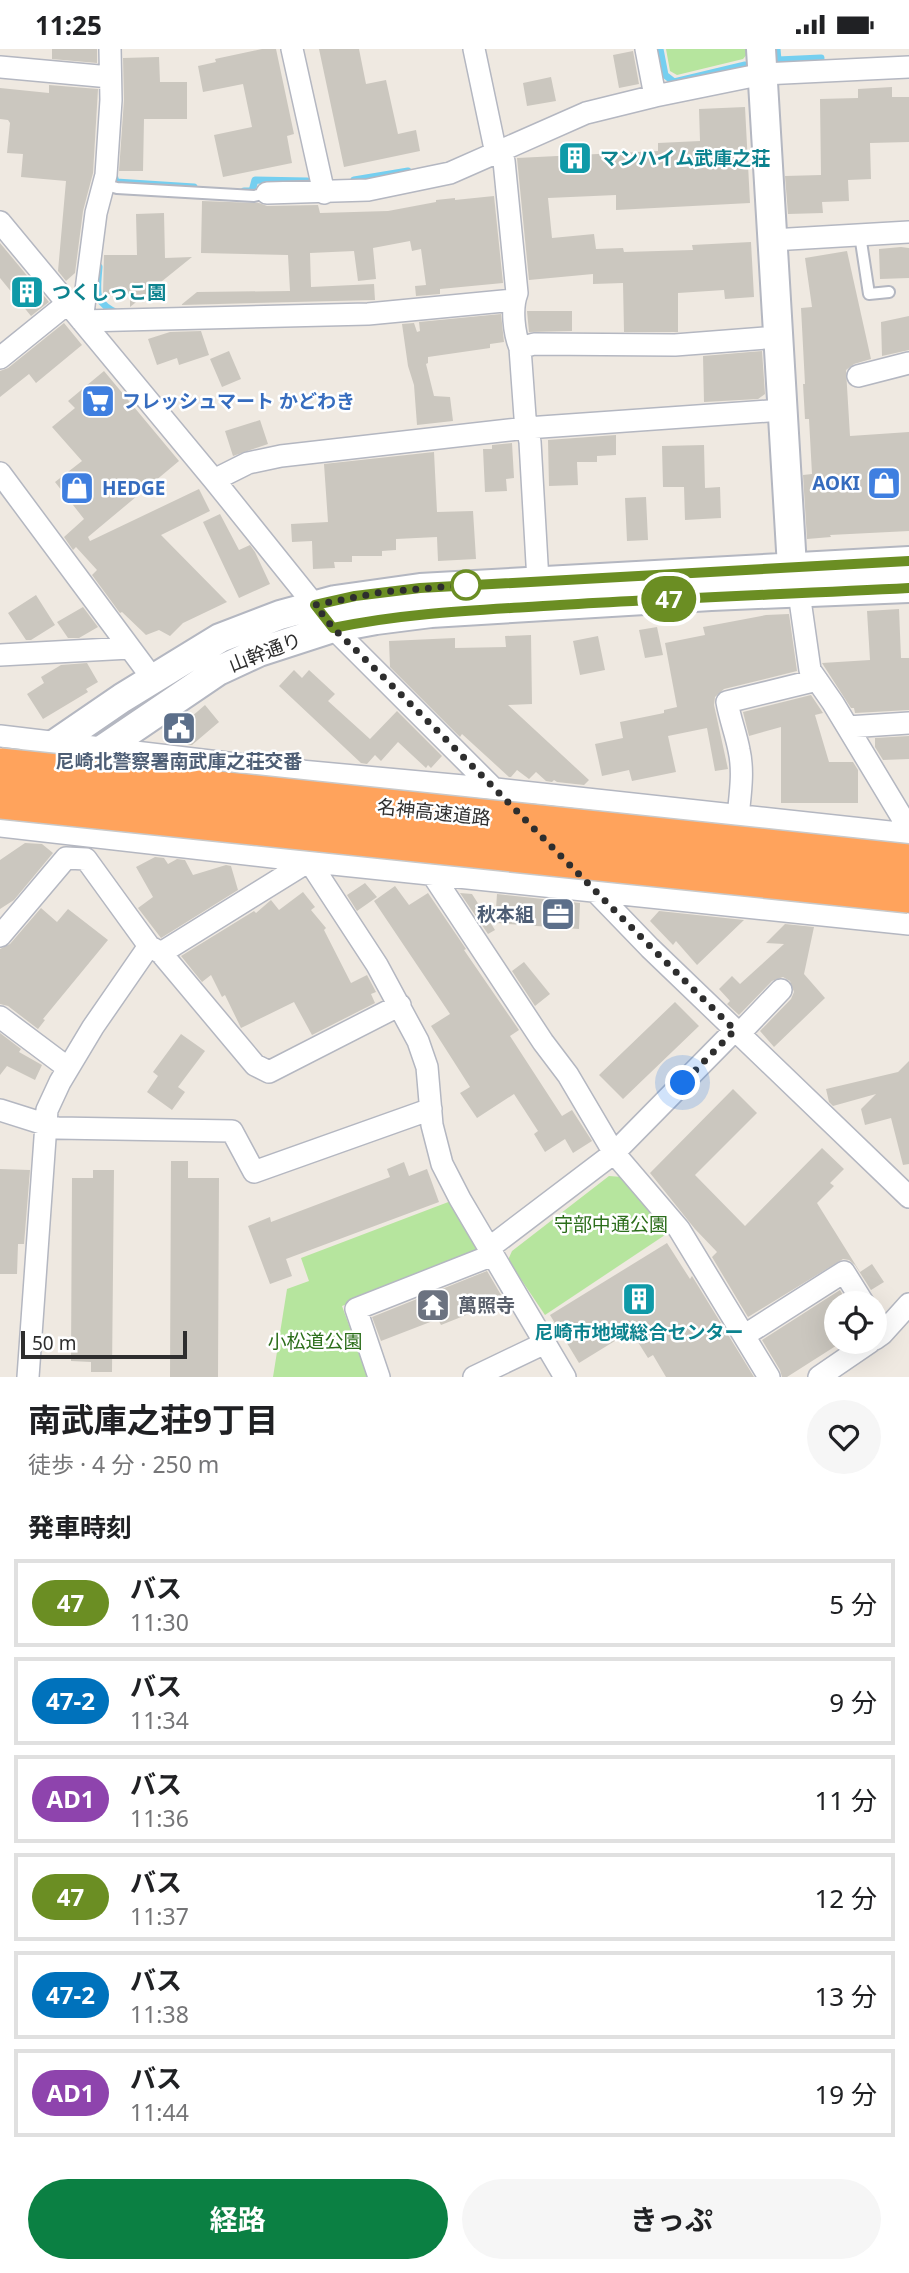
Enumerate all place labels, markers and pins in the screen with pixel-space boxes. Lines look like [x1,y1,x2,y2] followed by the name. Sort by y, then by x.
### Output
[556,139,594,177] building icon: マンハイム武庫之荘
[600,145,770,171] place label: マンハイム武庫之荘
[8,273,46,311] building icon: つくしっこ園
[52,279,166,305] place label: つくしっこ園
[79,382,117,420] supermarket icon: フレッシュマート かどわき
[122,388,355,414] place label: フレッシュマート かどわき
[865,464,903,502] shop icon: AOKI
[58,469,96,507] shop icon: HEDGE
[812,470,860,496] place label: AOKI
[102,475,165,501] place label: HEDGE
[451,570,481,600] unlabelled marker
[160,709,198,747] public building icon: 尼崎北警察署南武庫之荘交番
[55,748,303,774] place label: 尼崎北警察署南武庫之荘交番
[539,895,577,933] office icon: 秋本組
[477,901,534,927] place label: 秋本組
[620,1280,658,1318] building icon: 尼崎市地域総合センター
[414,1286,452,1324] temple icon: 萬照寺
[458,1292,515,1318] place label: 萬照寺
[534,1319,744,1345] place label: 尼崎市地域総合センター

